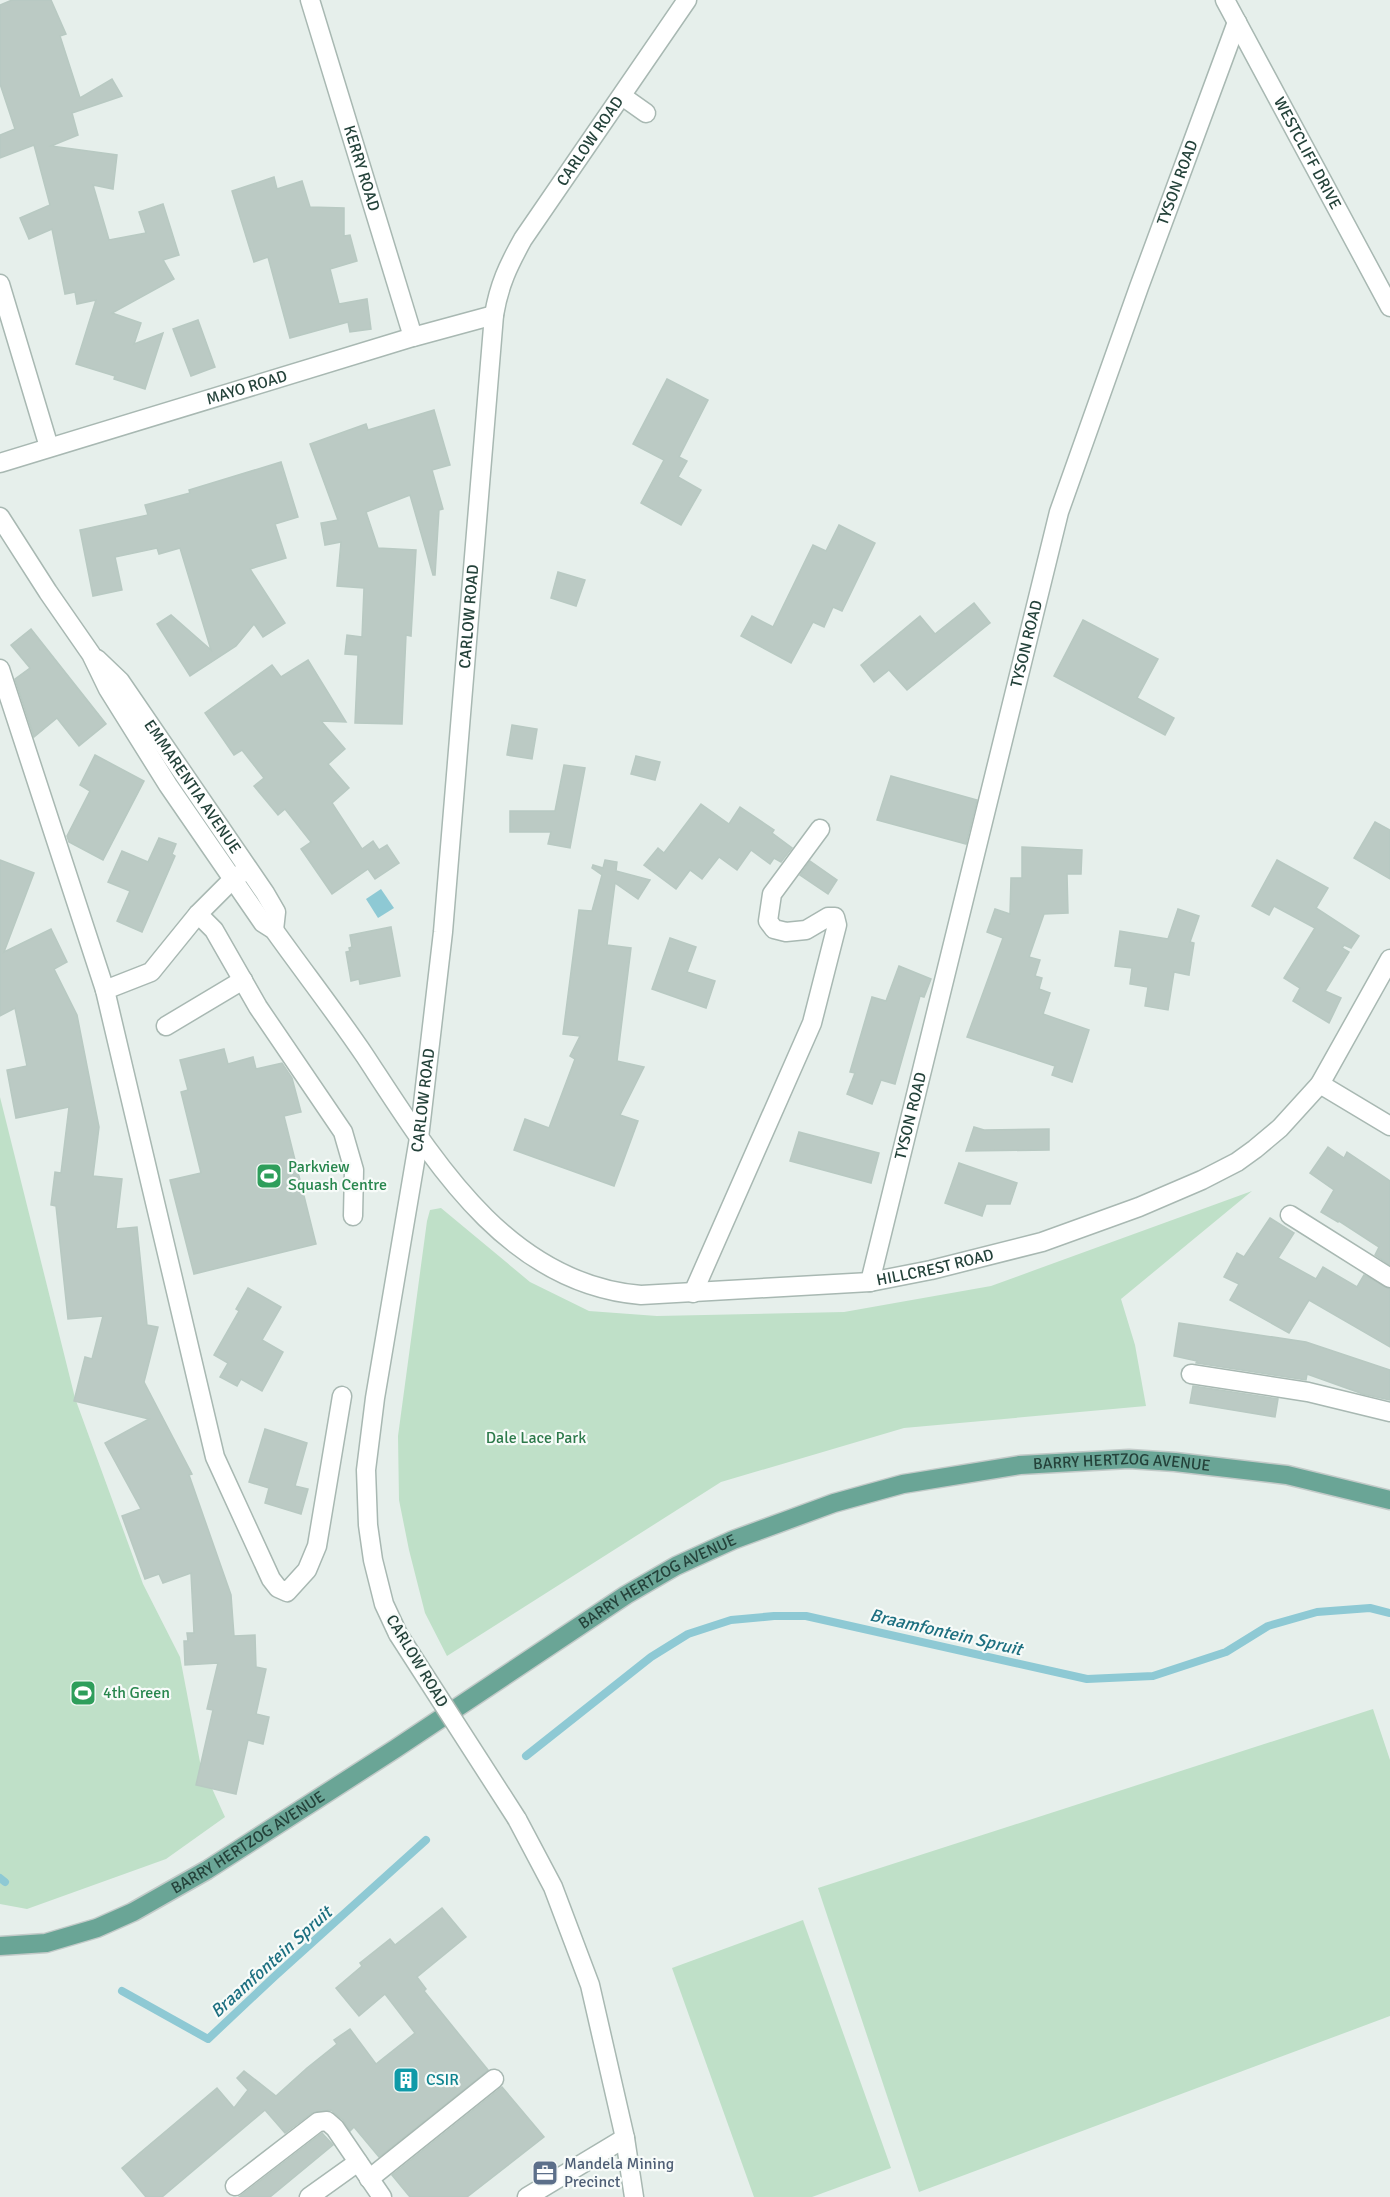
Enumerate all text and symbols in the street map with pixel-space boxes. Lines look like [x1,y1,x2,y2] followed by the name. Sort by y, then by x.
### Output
[552,92,628,190] street label: CARLOW ROAD
[1269,94,1346,213] street label: WESTCLIFF DRIVE
[339,123,384,214] street label: KERRY ROAD
[1153,137,1202,228] street label: TYSON ROAD
[204,366,290,409] street label: MAYO ROAD
[455,564,483,669] street label: CARLOW ROAD
[1006,598,1047,690] street label: TYSON ROAD
[139,716,245,858] street label: EMMARENTIA AVENUE
[407,1047,439,1154] street label: CARLOW ROAD
[890,1070,931,1162] street label: TYSON ROAD
[288,1157,387,1195] place label: Parkview Squash Centre
[254,1161,284,1191] sports icon: Parkview Squash Centre
[875,1245,996,1291] street label: HILLCREST ROAD
[486,1428,586,1448] park label: Dale Lace Park
[1032,1449,1212,1476] street label: BARRY HERTZOG AVENUE
[575,1530,740,1634] street label: BARRY HERTZOG AVENUE
[868,1604,1027,1661] water label: Braamfontein Spruit
[382,1611,452,1711] street label: CARLOW ROAD
[68,1678,98,1708] sports icon: 4th Green
[103,1683,170,1703] place label: 4th Green
[168,1787,329,1898] street label: BARRY HERTZOG AVENUE
[206,1900,338,2022] water label: Braamfontein Spruit
[391,2065,421,2095] building icon: CSIR
[426,2070,459,2090] place label: CSIR
[564,2154,674,2192] place label: Mandela Mining Precinct
[530,2158,560,2188] office icon: Mandela Mining Precinct

